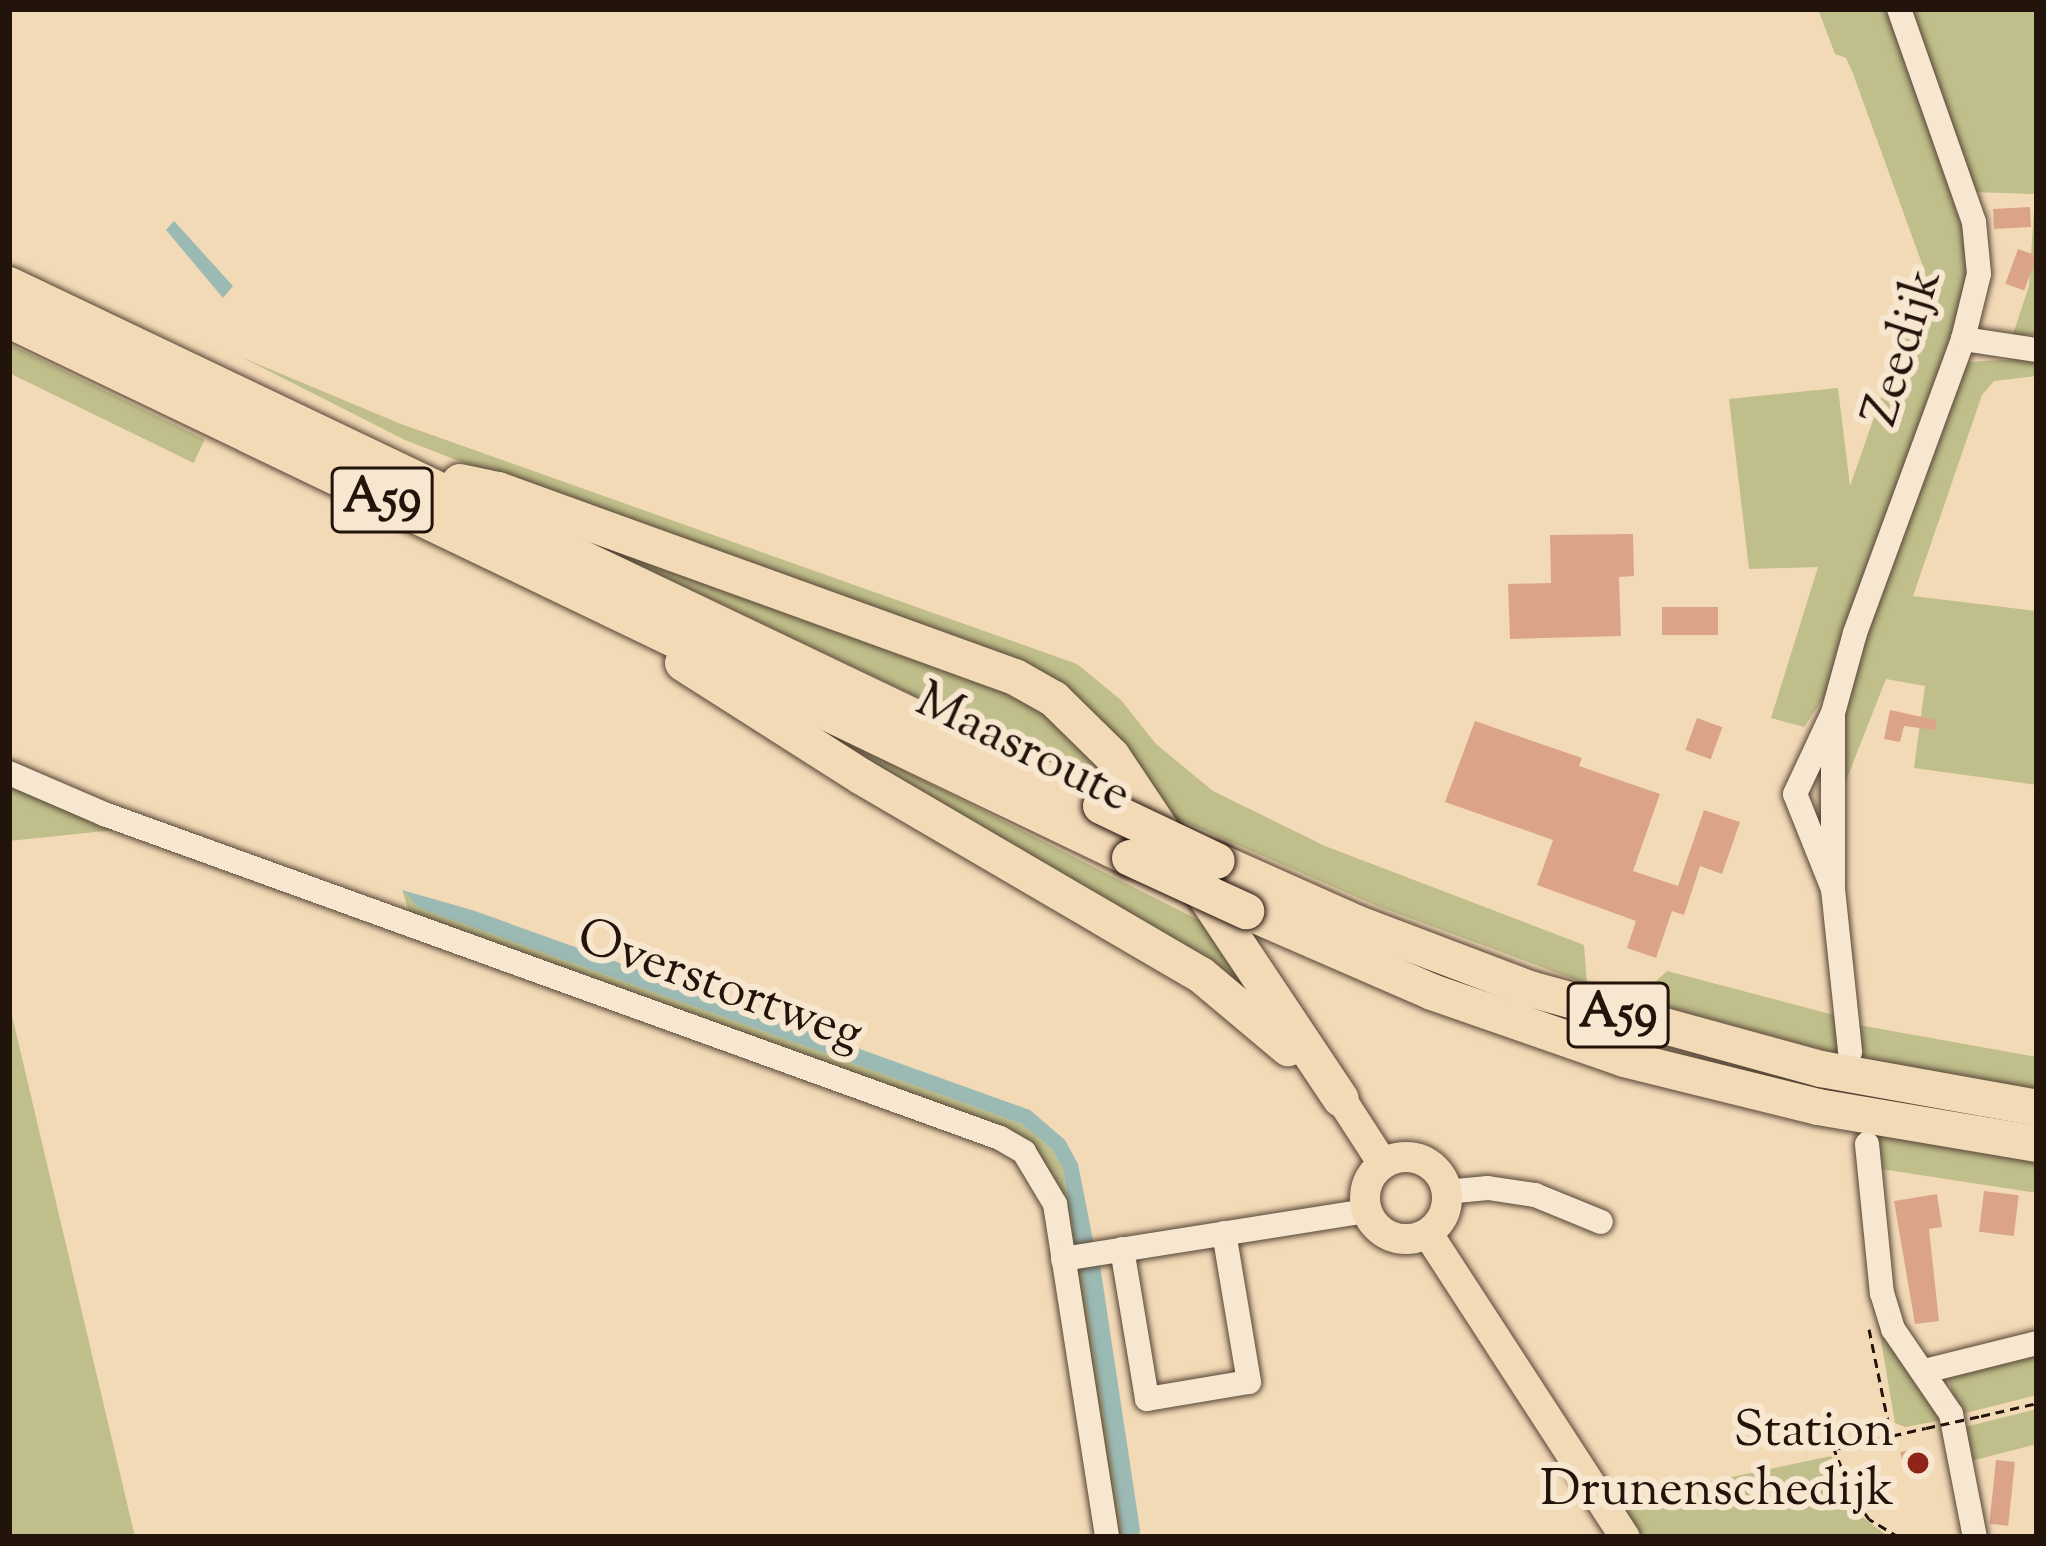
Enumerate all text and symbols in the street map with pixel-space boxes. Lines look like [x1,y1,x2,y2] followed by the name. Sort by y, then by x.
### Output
[1852,262,1958,434] street label: Zeedijk
[328,458,436,542] road number: A59
[905,672,1139,828] street label: Maasroute
[568,908,870,1068] street label: Overstortweg
[1564,973,1672,1057] road number: A59
[1540,1403,1894,1523] place label: Station Drunenschedijk
[1905,1450,1931,1476] marker: Station Drunenschedijk

